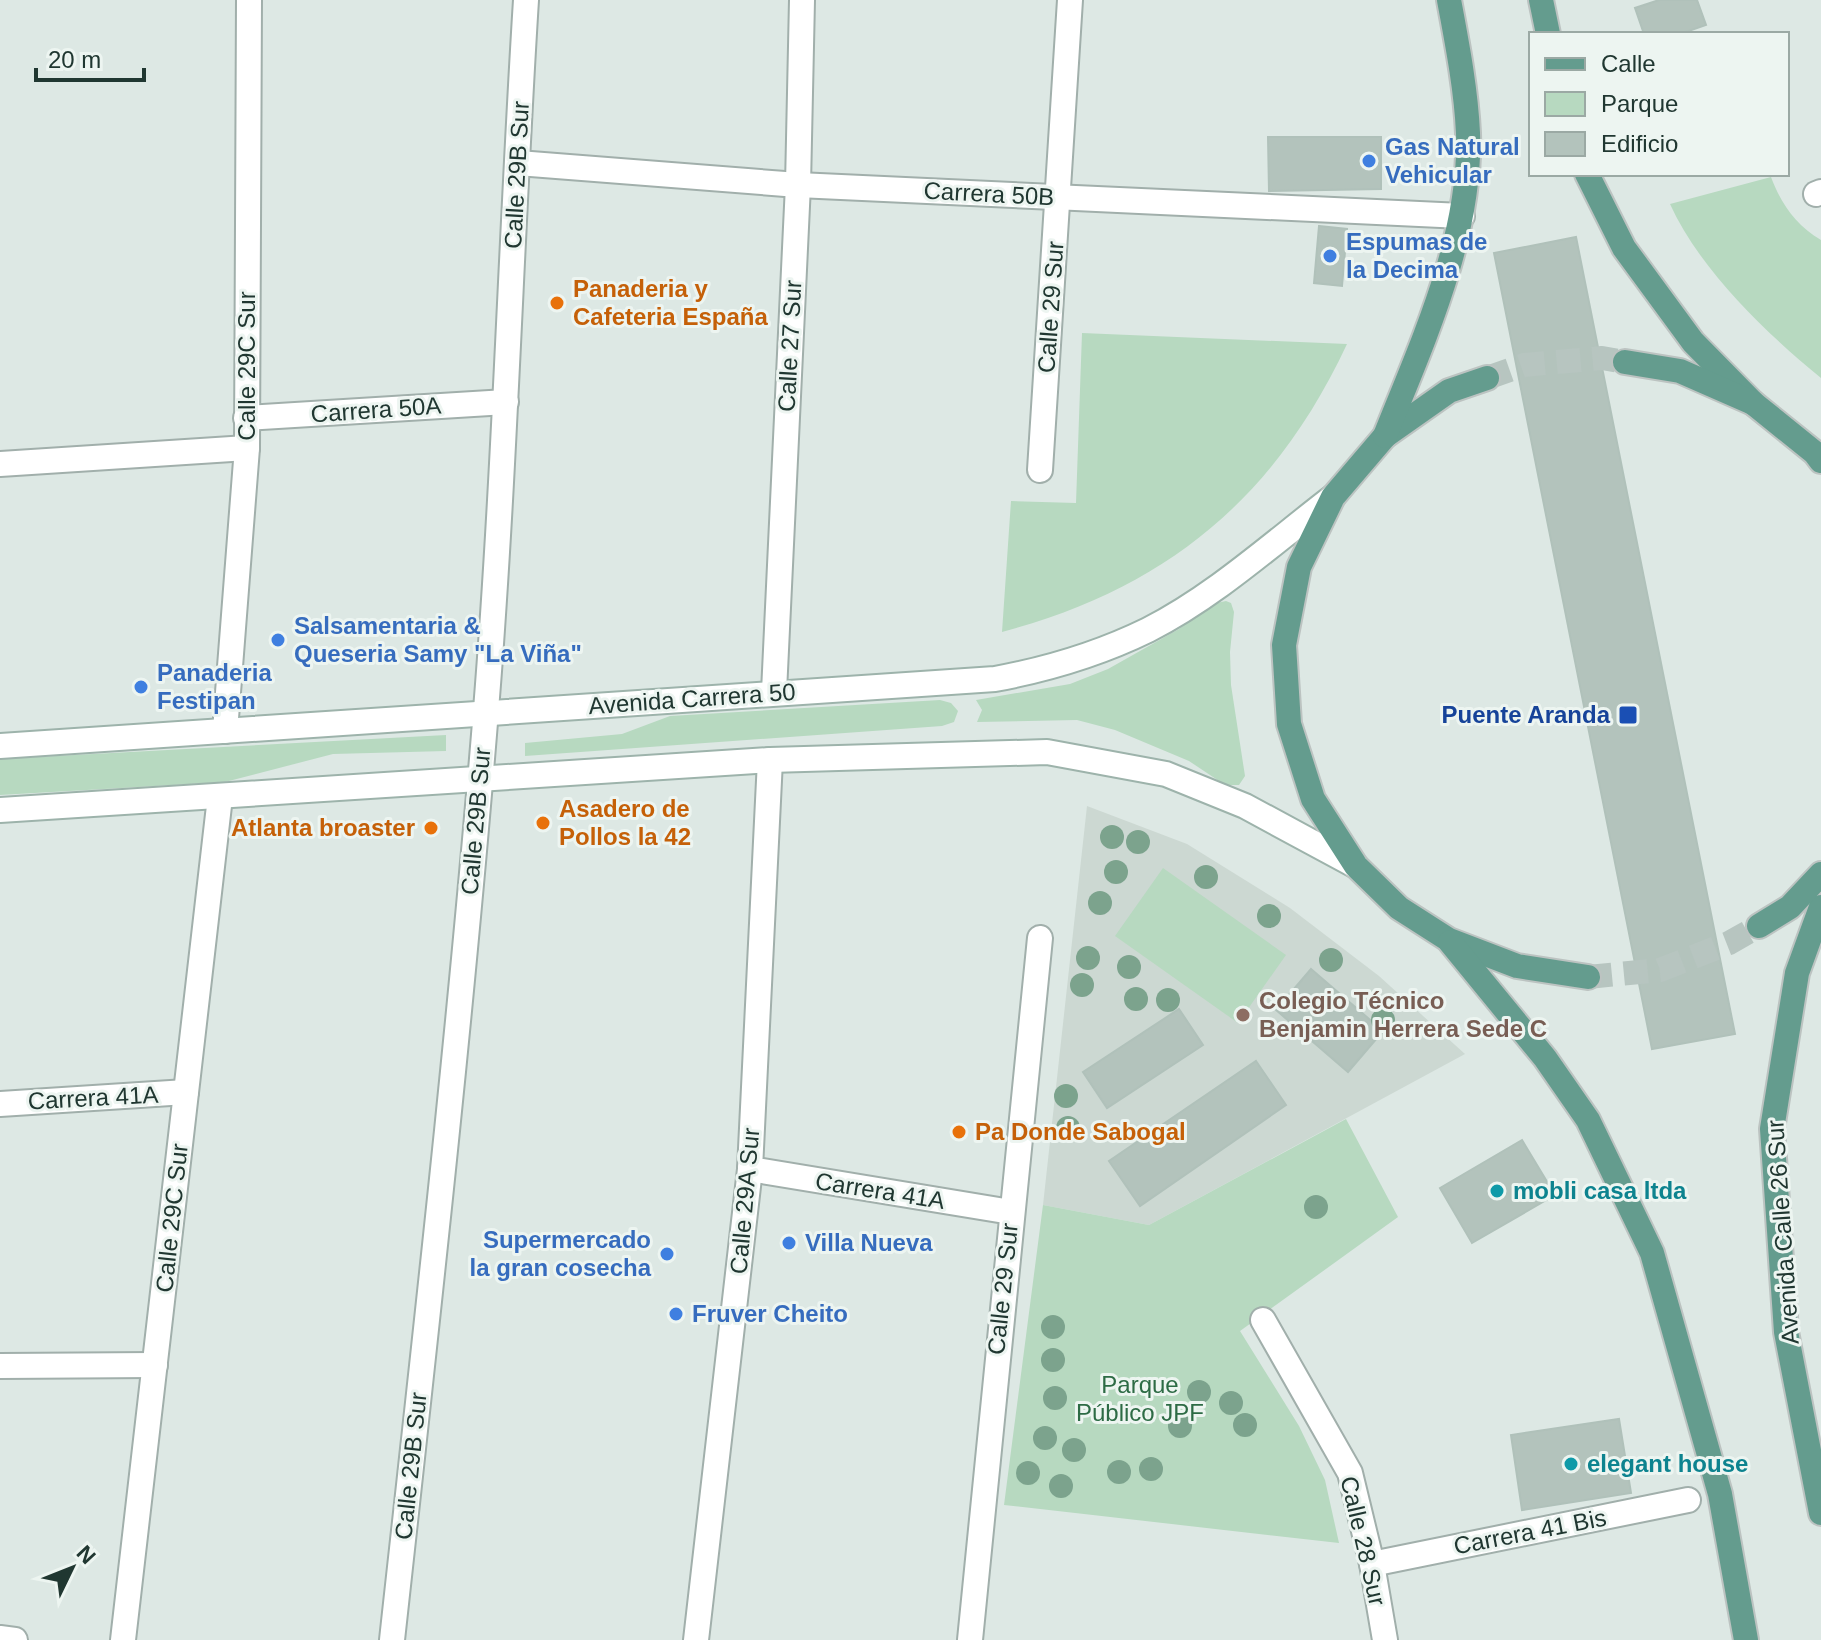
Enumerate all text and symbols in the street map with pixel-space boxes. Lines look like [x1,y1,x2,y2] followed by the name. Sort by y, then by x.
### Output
[36,32,144,82] scale bar
[1529,32,1789,176] legend
[48,46,101,73] text: 20 m
[1601,50,1656,77] text: Calle
[1601,90,1678,117] text: Parque
[499,100,534,250] street label: Calle 29B Sur
[1601,130,1678,157] text: Edificio
[1385,133,1520,188] place label: Gas Natural Vehicular
[1360,152,1378,170] marker: Gas Natural Vehicular
[923,177,1055,210] street label: Carrera 50B
[1346,228,1487,283] place label: Espumas de la Decima
[1032,240,1069,374] street label: Calle 29 Sur
[1321,247,1339,265] marker: Espumas de la Decima
[573,275,768,330] place label: Panaderia y Cafeteria España
[773,279,806,413] street label: Calle 27 Sur
[233,291,260,441] street label: Calle 29C Sur
[548,294,566,312] marker: Panaderia y Cafeteria España
[310,391,442,428] street label: Carrera 50A
[294,612,582,667] place label: Salsamentaria & Queseria Samy "La Viña"
[269,631,287,649] marker: Salsamentaria & Queseria Samy "La Viña"
[157,659,272,714] place label: Panaderia Festipan
[132,678,150,696] marker: Panaderia Festipan
[587,678,796,719] street label: Avenida Carrera 50
[1442,701,1611,728] place label: Puente Aranda
[1617,704,1639,726] marker: Puente Aranda
[456,746,495,896] street label: Calle 29B Sur
[559,795,691,850] place label: Asadero de Pollos la 42
[231,814,415,841] place label: Atlanta broaster
[534,814,552,832] marker: Asadero de Pollos la 42
[422,819,440,837] marker: Atlanta broaster
[1259,987,1547,1042] place label: Colegio Técnico Benjamin Herrera Sede C
[1234,1006,1252,1024] marker: Colegio Técnico Benjamin Herrera Sede C
[27,1081,159,1114] street label: Carrera 41A
[975,1118,1186,1145] place label: Pa Donde Sabogal
[1761,1119,1804,1345] street label: Avenida Calle 26 Sur
[950,1123,968,1141] marker: Pa Donde Sabogal
[725,1127,764,1275] street label: Calle 29A Sur
[150,1142,193,1294] street label: Calle 29C Sur
[813,1167,947,1214] street label: Carrera 41A
[1513,1177,1687,1204] place label: mobli casa ltda
[1488,1182,1506,1200] marker: mobli casa ltda
[982,1222,1023,1356] street label: Calle 29 Sur
[470,1226,652,1281] place label: Supermercado la gran cosecha
[805,1229,933,1256] place label: Villa Nueva
[780,1234,798,1252] marker: Villa Nueva
[658,1245,676,1263] marker: Supermercado la gran cosecha
[692,1300,848,1327] place label: Fruver Cheito
[667,1305,685,1323] marker: Fruver Cheito
[1076,1371,1204,1426] park label: Parque Público JPF
[389,1391,432,1541] street label: Calle 29B Sur
[1587,1450,1748,1477] place label: elegant house
[1562,1455,1580,1473] marker: elegant house
[1335,1474,1391,1608] street label: Calle 28 Sur
[1451,1503,1608,1560] street label: Carrera 41 Bis
[32,1528,112,1608] north arrow
[72,1540,101,1569] text: N

